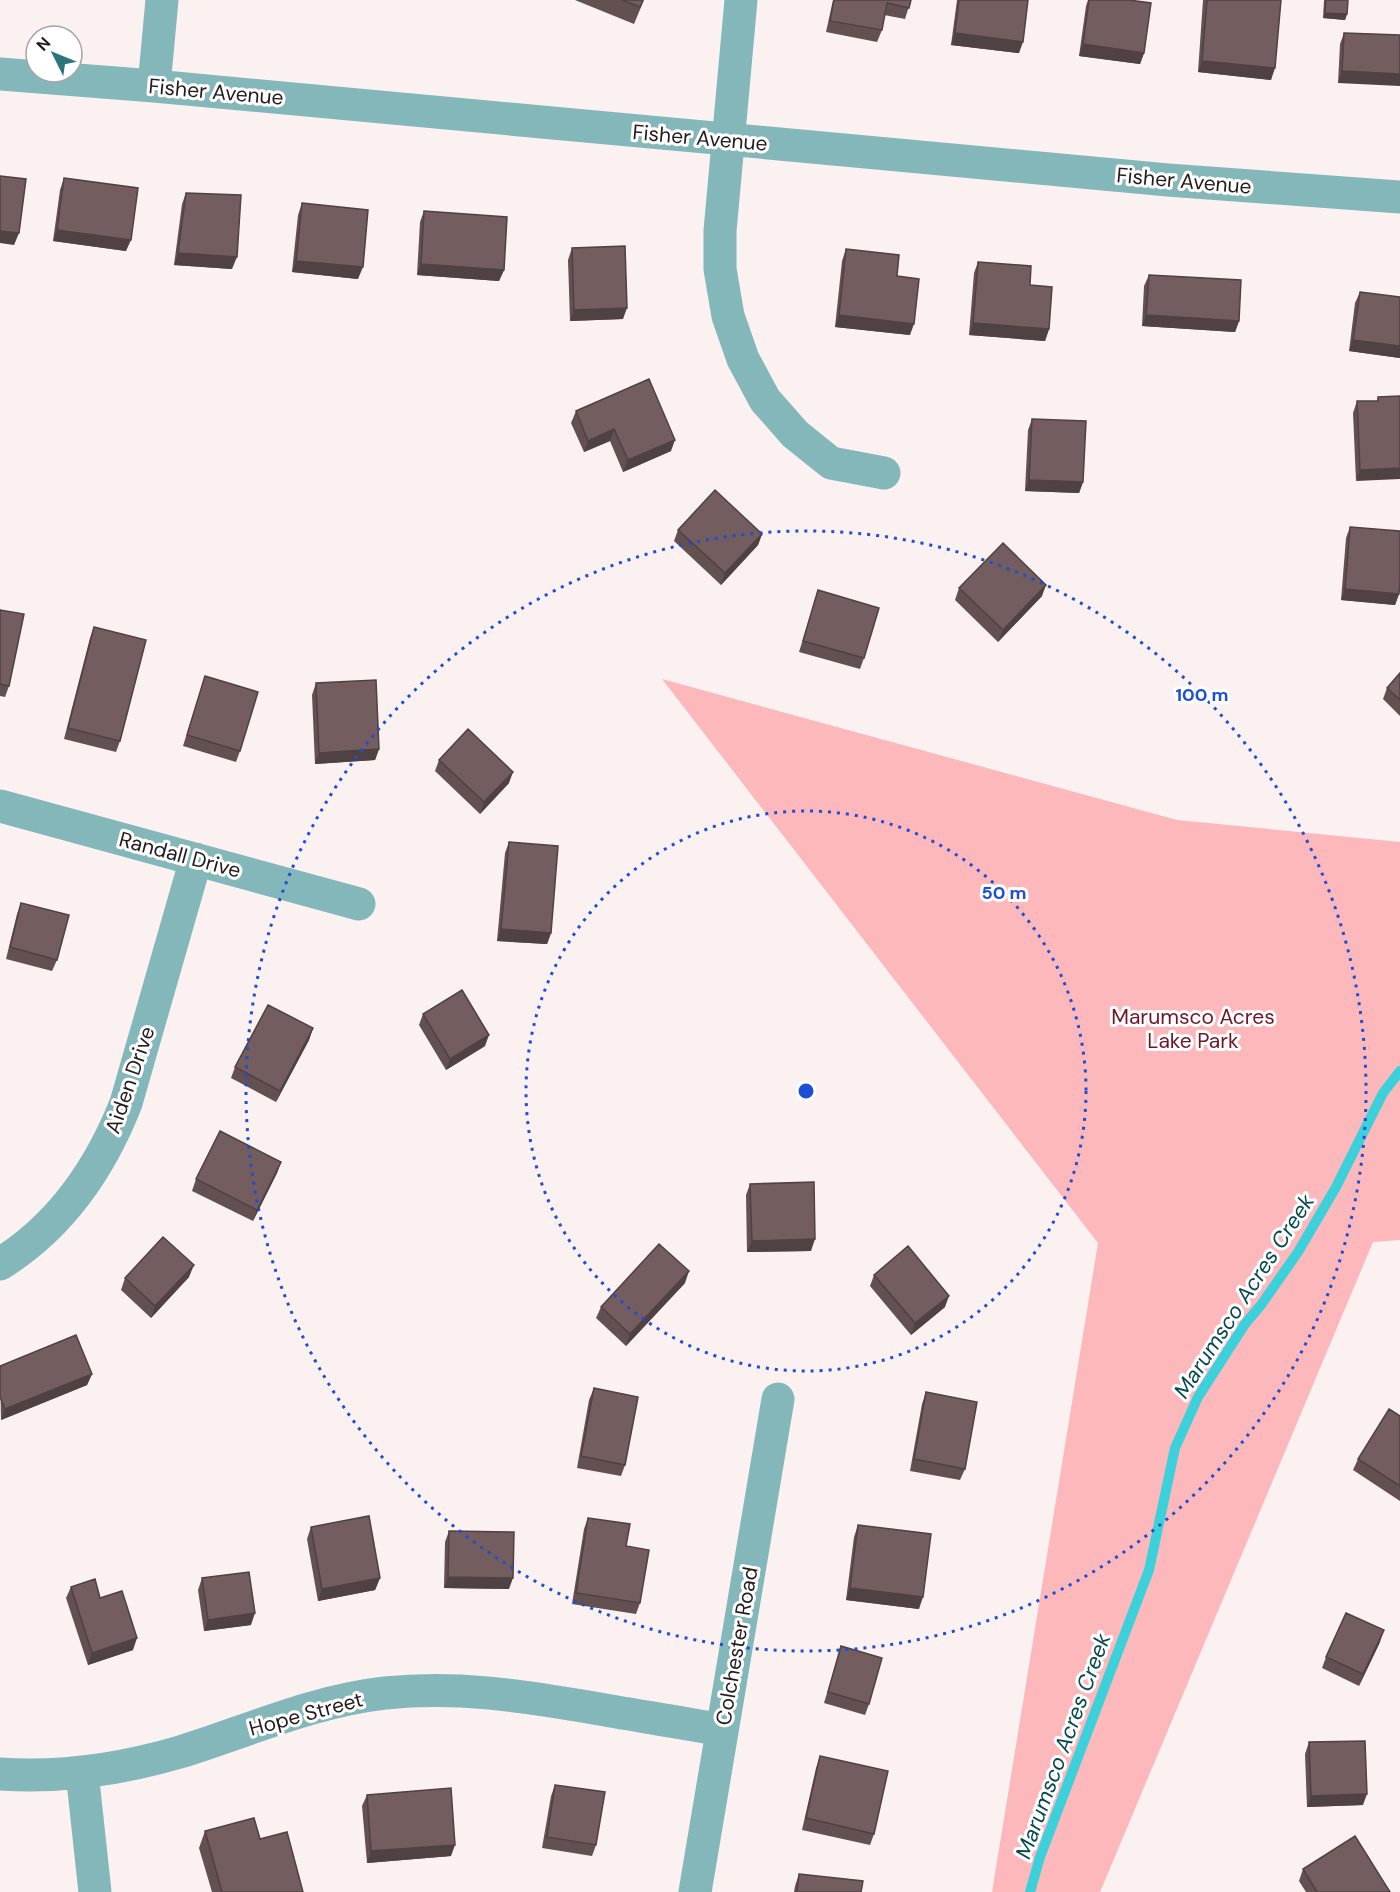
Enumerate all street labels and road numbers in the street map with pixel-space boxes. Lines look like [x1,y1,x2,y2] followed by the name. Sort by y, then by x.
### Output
[147,72,285,112] street label: Fisher Avenue
[631,118,769,158] street label: Fisher Avenue
[1115,161,1253,201] street label: Fisher Avenue
[116,825,244,885] street label: Randall Drive
[99,1023,161,1137] street label: Aiden Drive
[709,1565,765,1727] street label: Colchester Road
[246,1685,366,1743] street label: Hope Street

